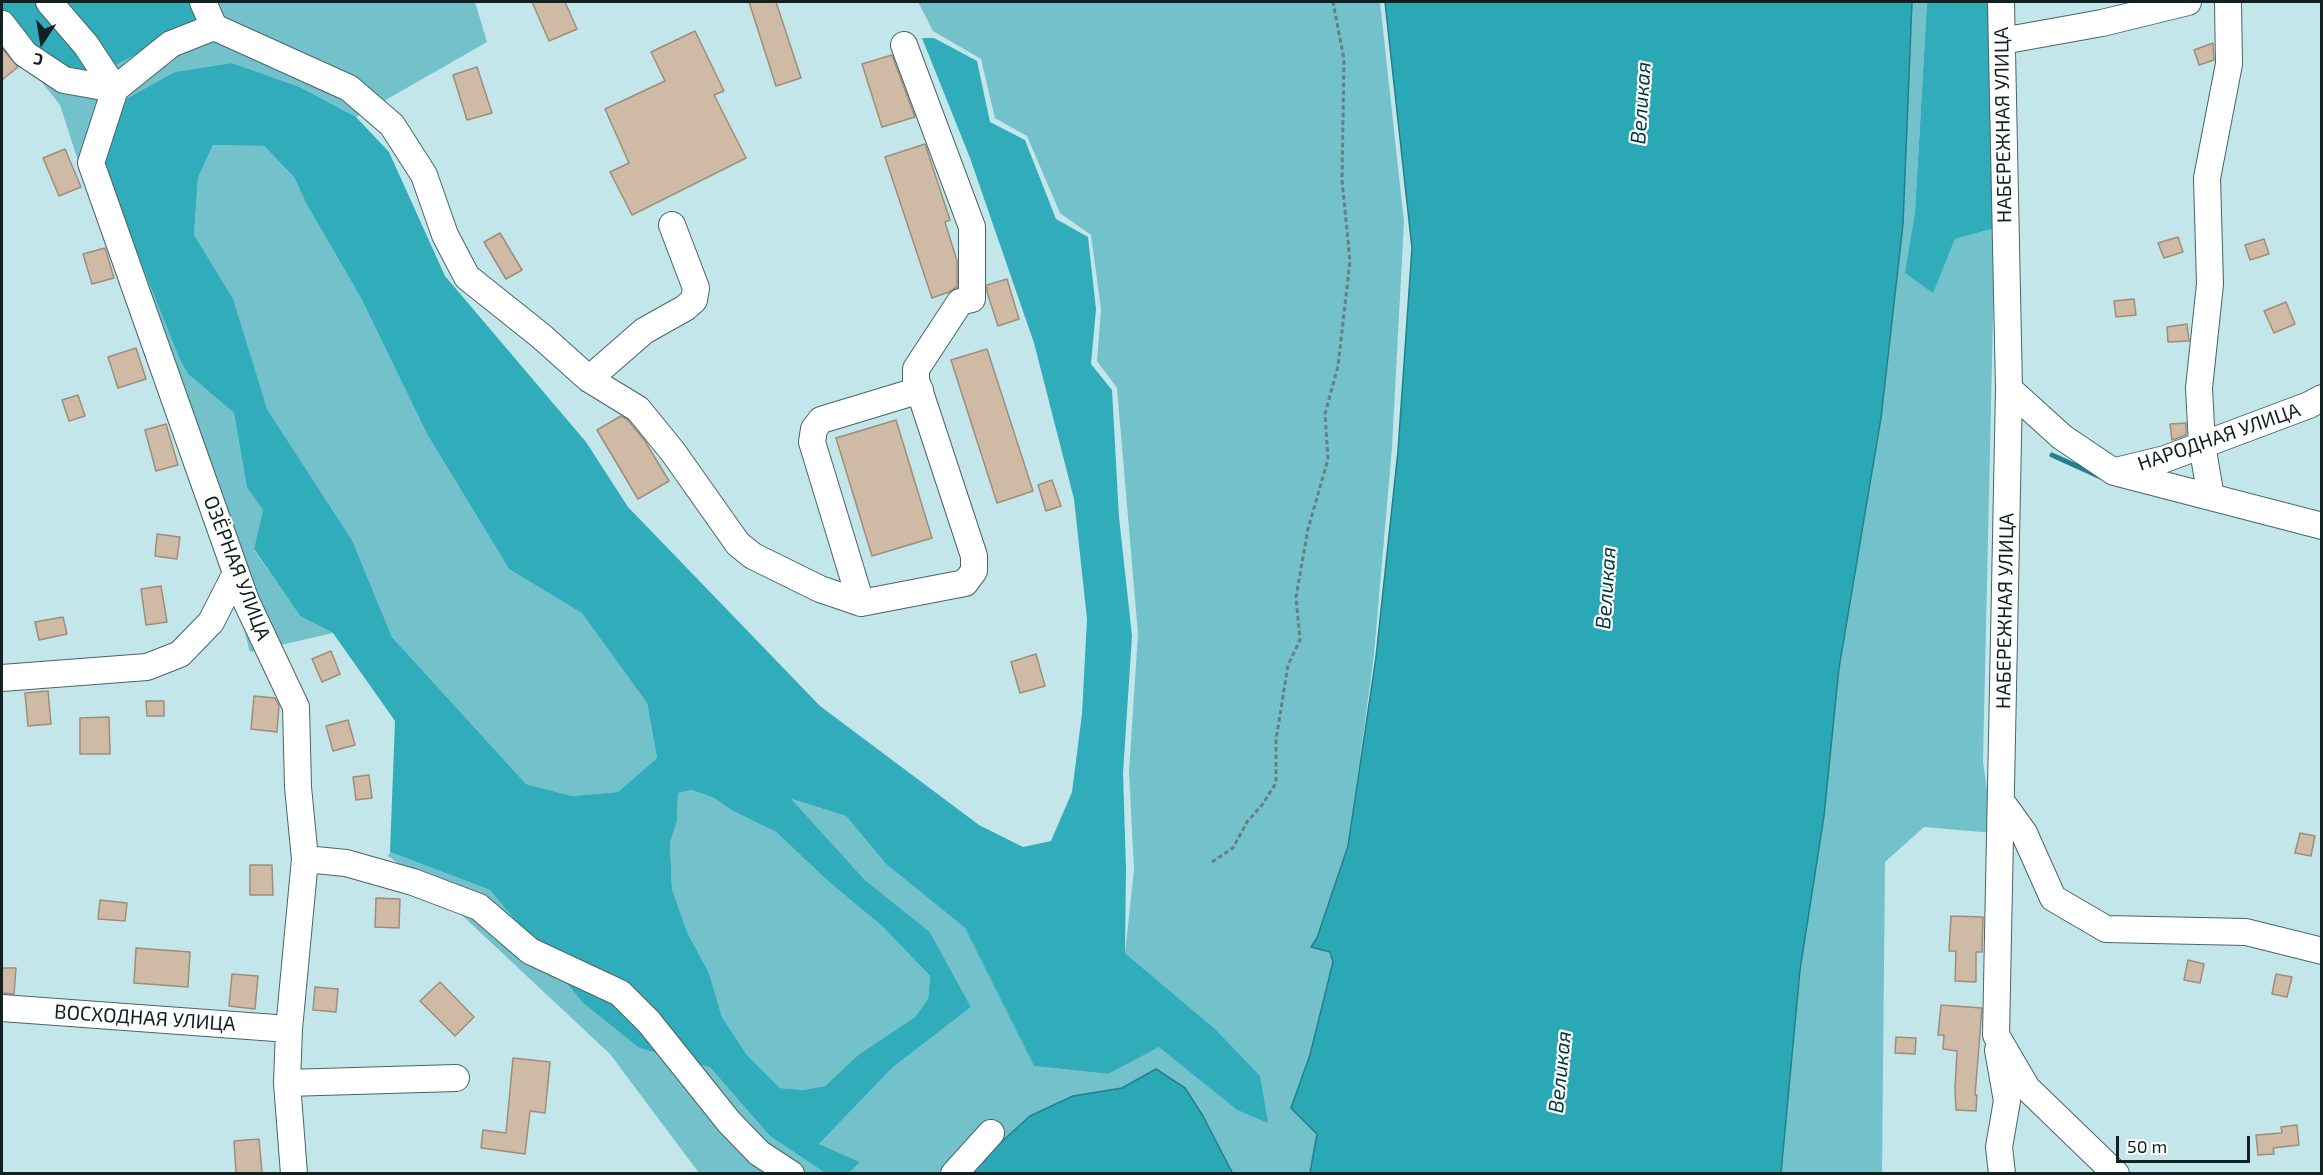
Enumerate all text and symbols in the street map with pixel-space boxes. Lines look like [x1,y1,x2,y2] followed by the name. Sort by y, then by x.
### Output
[12,12,72,72] north arrow
[1989,27,2017,223] street label: НАБЕРЕЖНАЯ УЛИЦА
[32,50,45,70] text: С
[1626,61,1656,145] water label: Великая
[2135,398,2303,476] street label: НАРОДНАЯ УЛИЦА
[198,492,276,644] street label: ОЗЁРНАЯ УЛИЦА
[1991,513,2019,709] street label: НАБЕРЕЖНАЯ УЛИЦА
[1591,546,1621,630] water label: Великая
[53,1000,237,1036] street label: ВОСХОДНАЯ УЛИЦА
[1543,1030,1577,1114] water label: Великая
[2119,1124,2252,1162] scale bar
[2127,1135,2167,1157] text: 50 m

